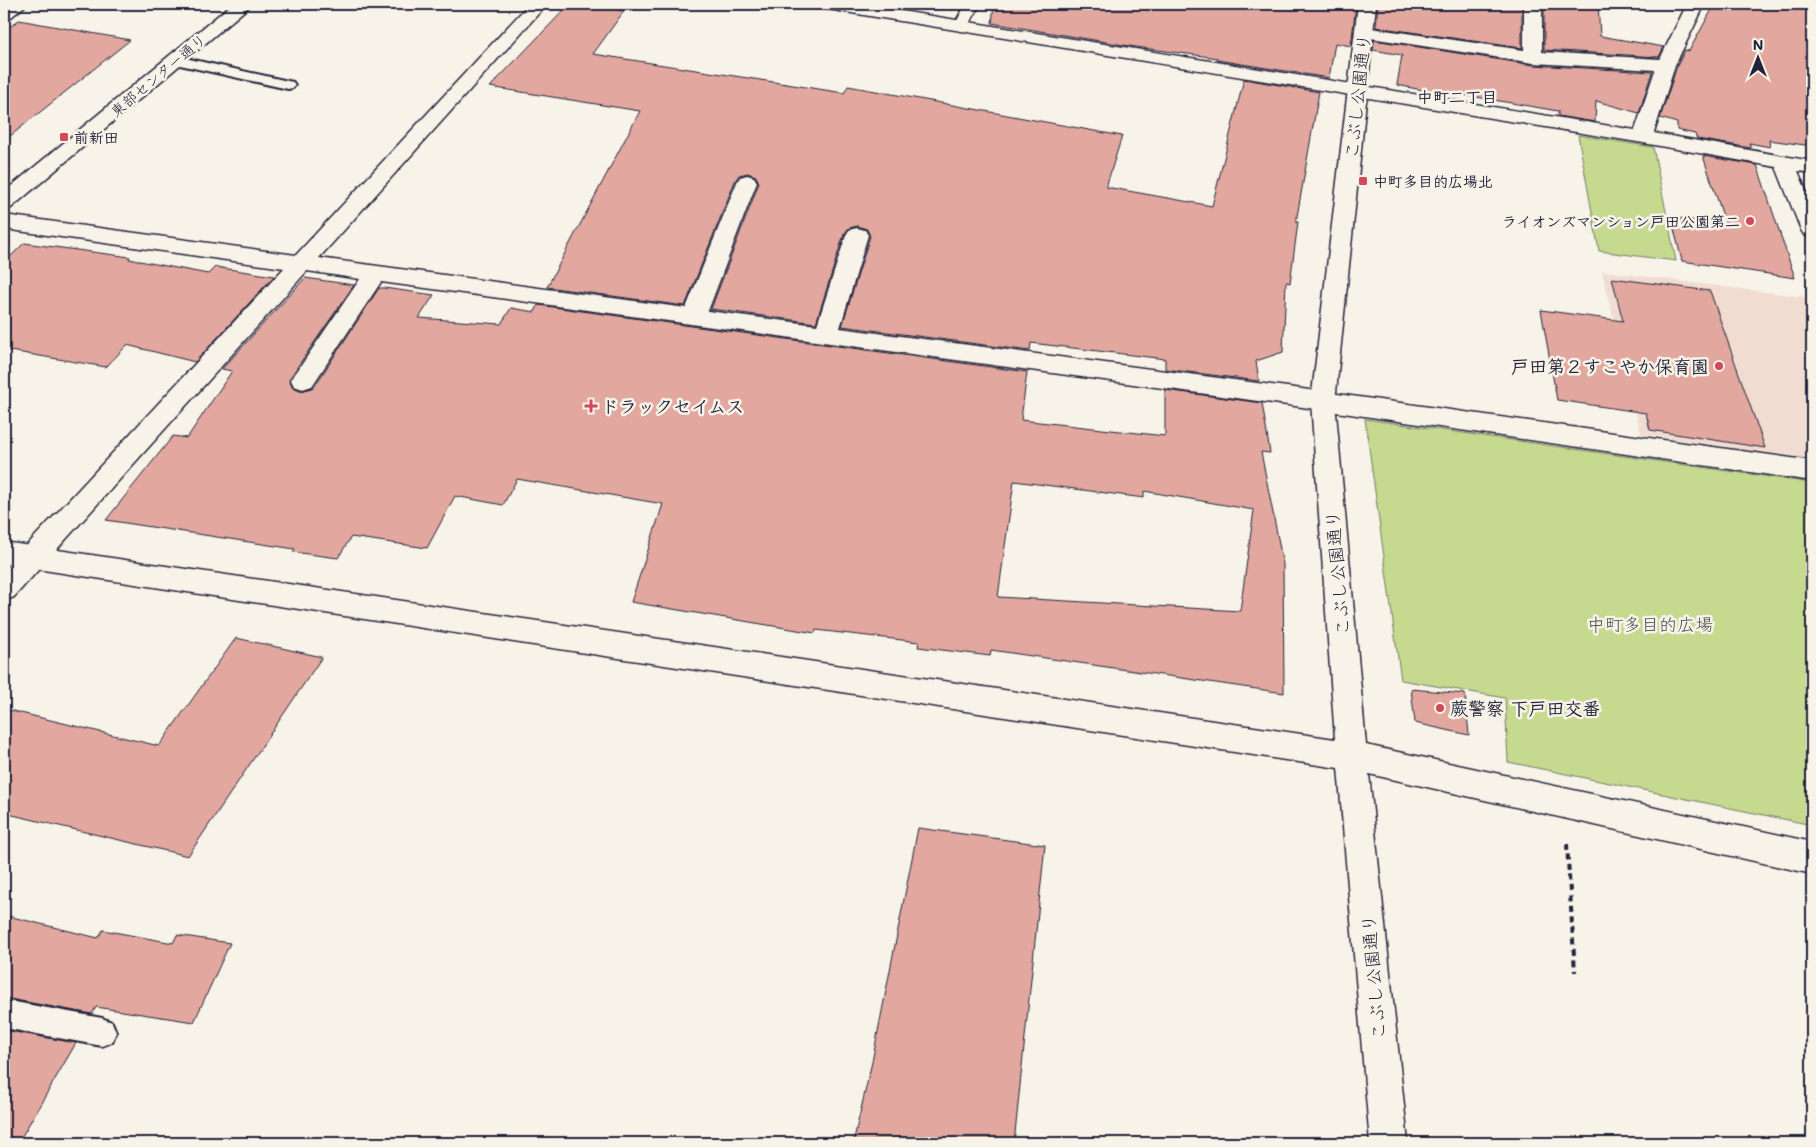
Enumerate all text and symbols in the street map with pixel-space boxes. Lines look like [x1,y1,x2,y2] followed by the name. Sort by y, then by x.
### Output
[106,29,210,121] street label: 東部センター通り
[1338,32,1376,160] street label: こぶし公園通り
[1734,32,1784,82] north arrow
[1753,35,1763,54] text: N
[1417,86,1497,107] district label: 中町二丁目
[74,127,119,147] place label: 前新田
[58,131,70,143] marker: 前新田
[1373,171,1493,191] place label: 中町多目的広場北
[1357,175,1369,187] marker: 中町多目的広場北
[1502,211,1740,231] place label: ライオンズマンション戸田公園第二
[1744,215,1756,227] marker: ライオンズマンション戸田公園第二
[1511,354,1709,378] place label: 戸田第２すこやか保育園
[1713,360,1725,372] marker: 戸田第２すこやか保育園
[601,394,744,418] place label: ドラックセイムス
[585,400,597,412] marker: ドラックセイムス
[1320,509,1354,637] street label: こぶし公園通り
[1587,612,1713,636] park label: 中町多目的広場
[1450,696,1600,720] place label: 蕨警察 下戸田交番
[1434,702,1446,714] marker: 蕨警察 下戸田交番
[1356,913,1390,1041] street label: こぶし公園通り

